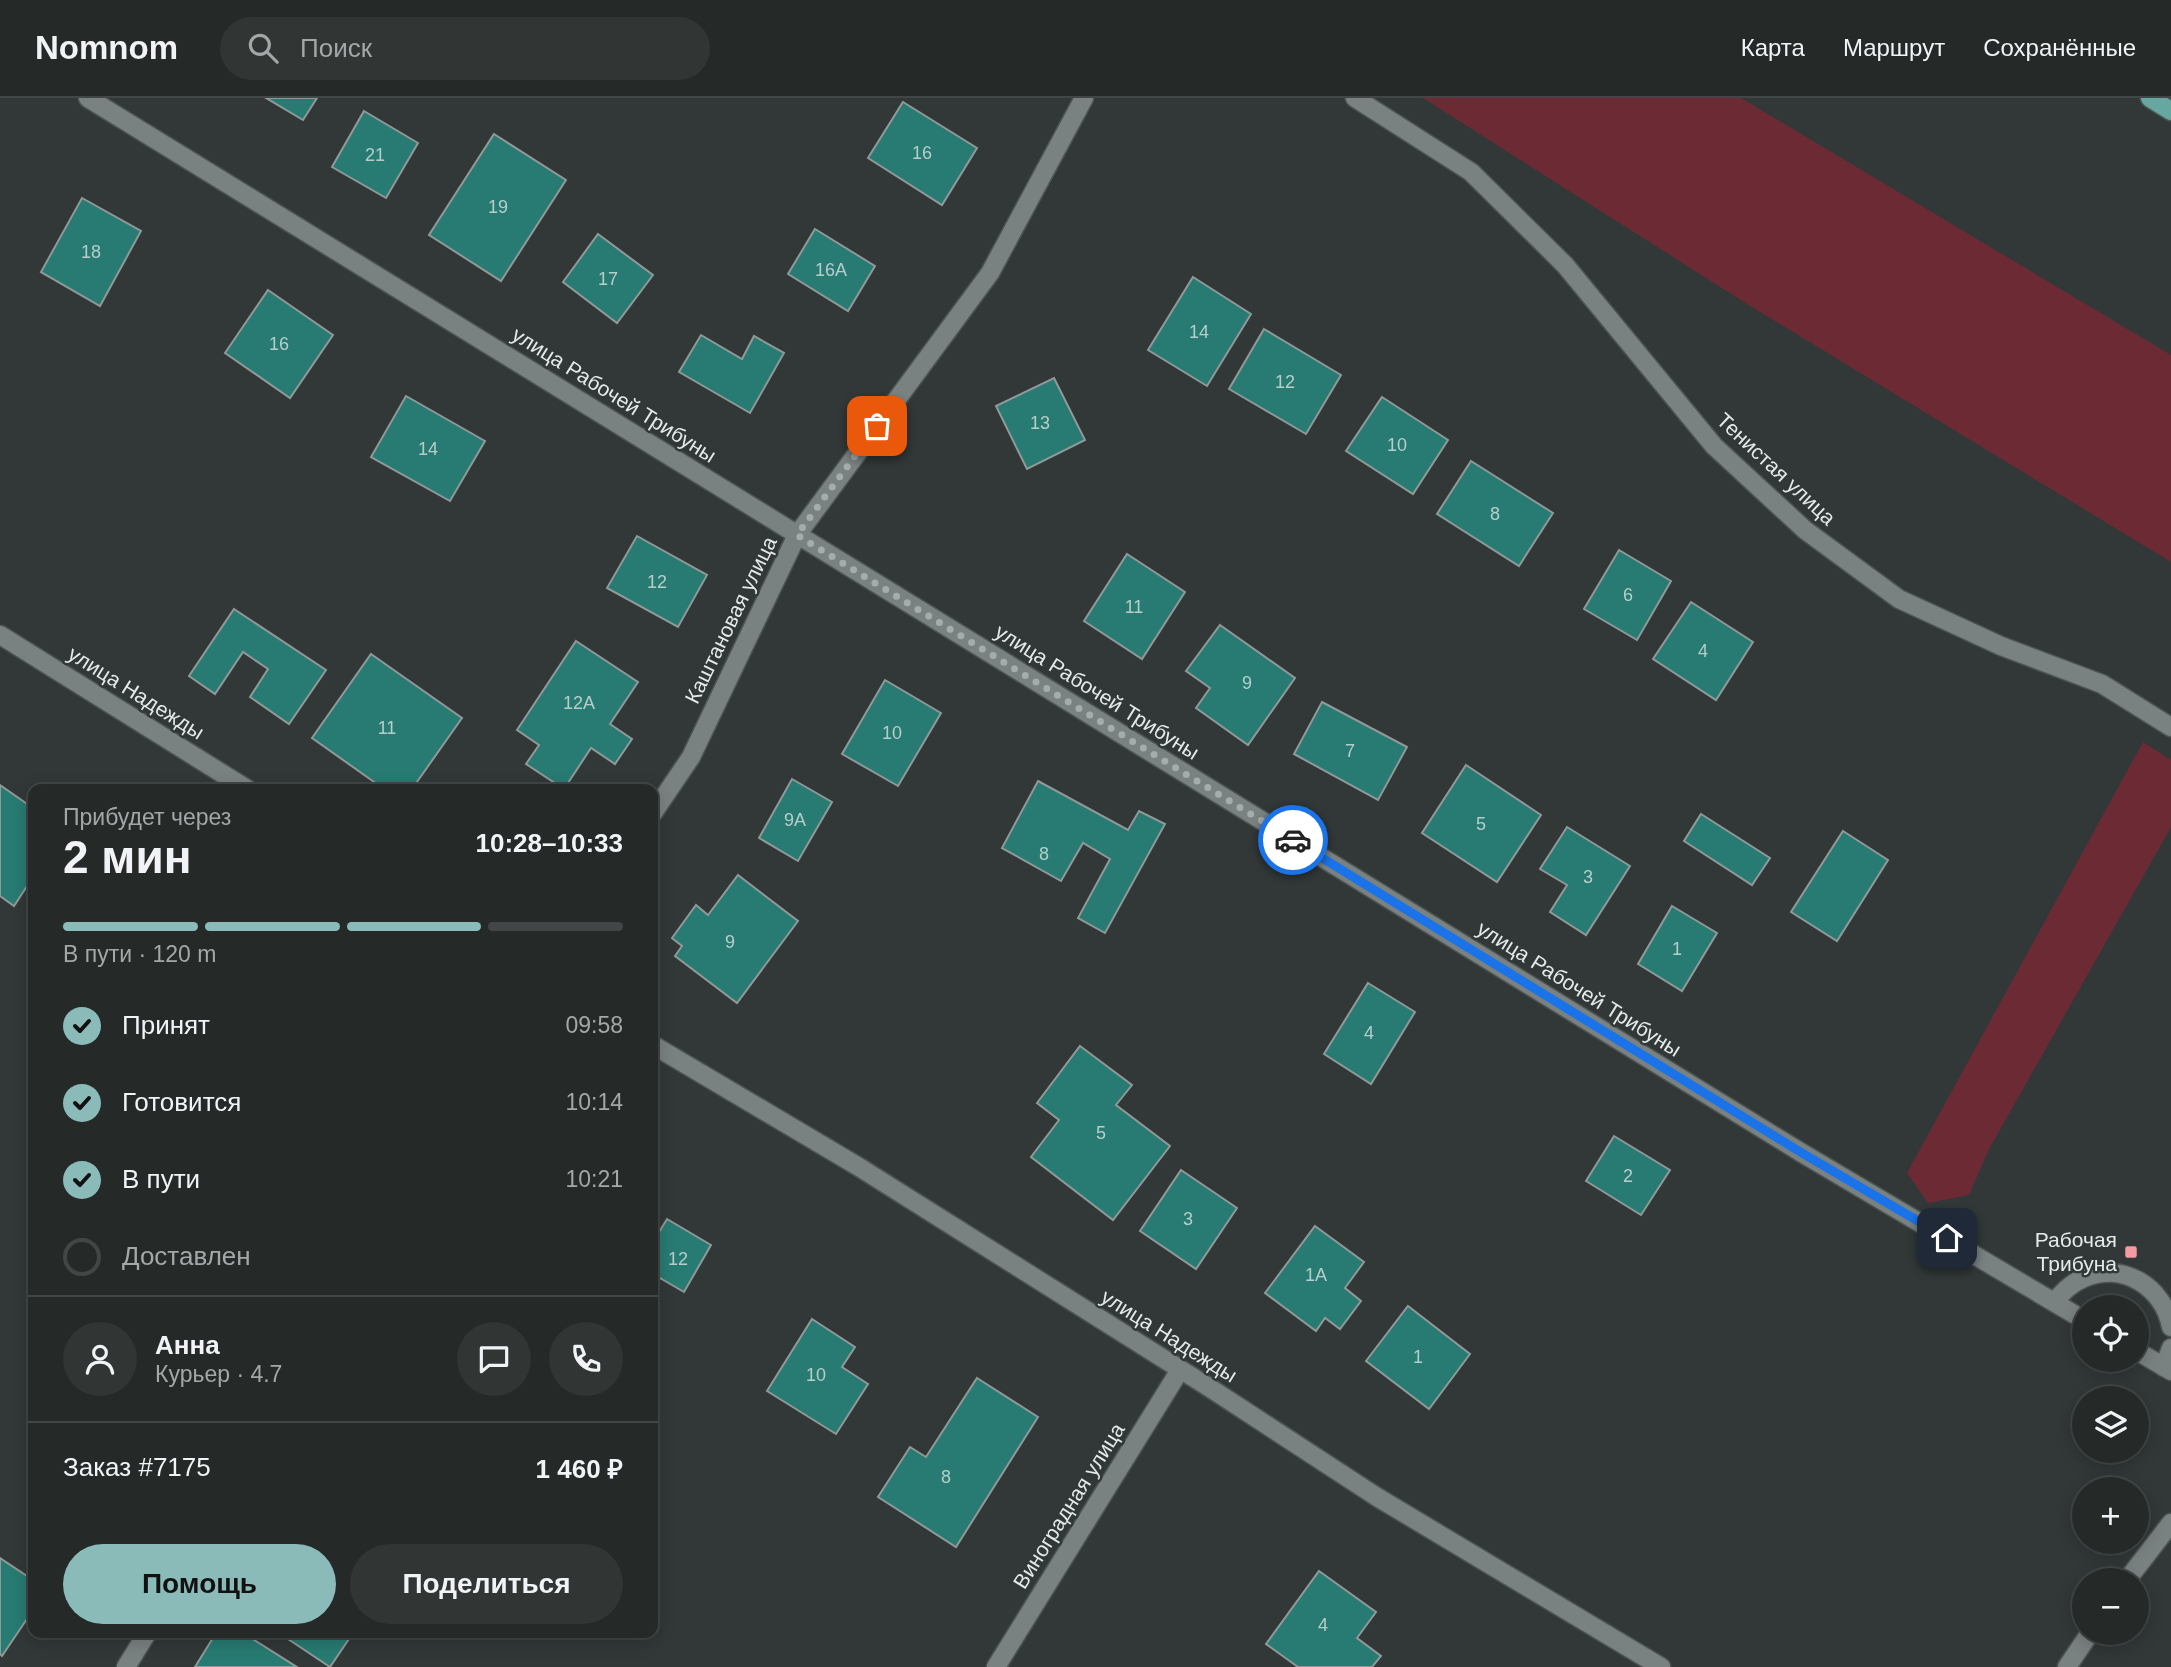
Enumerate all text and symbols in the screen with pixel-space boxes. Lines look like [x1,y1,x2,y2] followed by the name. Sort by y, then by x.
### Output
[220,17,710,80] search box
[35,29,178,66] text: Nomnom
[244,29,282,67] icon: search
[300,33,372,63] text: Поиск
[1741,34,1805,61] text: Карта
[1843,34,1945,61] text: Маршрут
[1983,34,2136,61] text: Сохранённые
[912,143,932,163] house number: 16
[365,145,385,165] house number: 21
[488,197,508,217] house number: 19
[81,242,101,262] house number: 18
[815,260,847,280] house number: 16А
[598,269,618,289] house number: 17
[508,322,720,467] street label: улица Рабочей Трибуны
[1189,322,1209,342] house number: 14
[269,334,289,354] house number: 16
[1275,372,1295,392] house number: 12
[847,396,907,456] pin
[858,407,896,445] icon: bag
[1712,408,1840,529] street label: Тенистая улица
[1030,413,1050,433] house number: 13
[1387,435,1407,455] house number: 10
[418,439,438,459] house number: 14
[1490,504,1500,524] house number: 8
[680,532,781,707] street label: Каштановая улица
[647,572,667,592] house number: 12
[1623,585,1633,605] house number: 6
[1125,597,1143,617] house number: 11
[991,619,1203,764] street label: улица Рабочей Трибуны
[1698,641,1708,661] house number: 4
[64,642,208,744] street label: улица Надежды
[1242,673,1252,693] house number: 9
[563,693,595,713] house number: 12А
[378,718,396,738] house number: 11
[882,723,902,743] house number: 10
[1345,741,1355,761] house number: 7
[63,804,231,830] text: Прибудет через
[1258,805,1328,875] courier
[784,810,806,830] house number: 9А
[1476,814,1486,834] house number: 5
[1274,821,1312,859] icon: car
[476,828,623,858] text: 10:28–10:33
[63,831,191,883] text: 2 мин
[1039,844,1049,864] house number: 8
[1583,867,1593,887] house number: 3
[1473,916,1685,1061] street label: улица Рабочей Трибуны
[725,932,735,952] house number: 9
[1672,939,1682,959] house number: 1
[63,941,216,967] text: В пути · 120 m
[63,1007,101,1045] icon: check
[122,1010,210,1040] text: Принят
[565,1012,623,1038] text: 09:58
[1364,1023,1374,1043] house number: 4
[63,1084,101,1122] icon: check
[122,1087,241,1117] text: Готовится
[565,1089,623,1115] text: 10:14
[1096,1123,1106,1143] house number: 5
[63,1161,101,1199] icon: check
[122,1164,200,1194] text: В пути
[565,1166,623,1192] text: 10:21
[1623,1166,1633,1186] house number: 2
[1917,1208,1977,1268] pin
[1183,1209,1193,1229] house number: 3
[1928,1219,1966,1257] icon: home
[2035,1228,2117,1275] place label: Рабочая Трибуна
[122,1241,251,1271] text: Доставлен
[2123,1244,2139,1260] marker: Рабочая Трибуна
[668,1249,688,1269] house number: 12
[1305,1265,1327,1285] house number: 1А
[1097,1285,1241,1387] street label: улица Надежды
[2072,1295,2149,1645] map controls
[2072,1295,2149,1372] button: locate
[63,1322,137,1396] button: person
[457,1322,531,1396] button: chat
[549,1322,623,1396] button: phone
[155,1330,220,1360] text: Анна
[1413,1347,1423,1367] house number: 1
[155,1361,282,1387] text: Курьер · 4.7
[806,1365,826,1385] house number: 10
[2072,1386,2149,1463] button: layers
[1008,1419,1129,1593] street label: Виноградная улица
[63,1452,211,1482] text: Заказ #7175
[536,1454,623,1484] text: 1 460 ₽
[941,1467,951,1487] house number: 8
[2072,1477,2149,1554] button: +
[63,1544,336,1624] button: Помощь
[350,1544,623,1624] button: Поделиться
[2072,1568,2149,1645] button: −
[1318,1615,1328,1635] house number: 4

